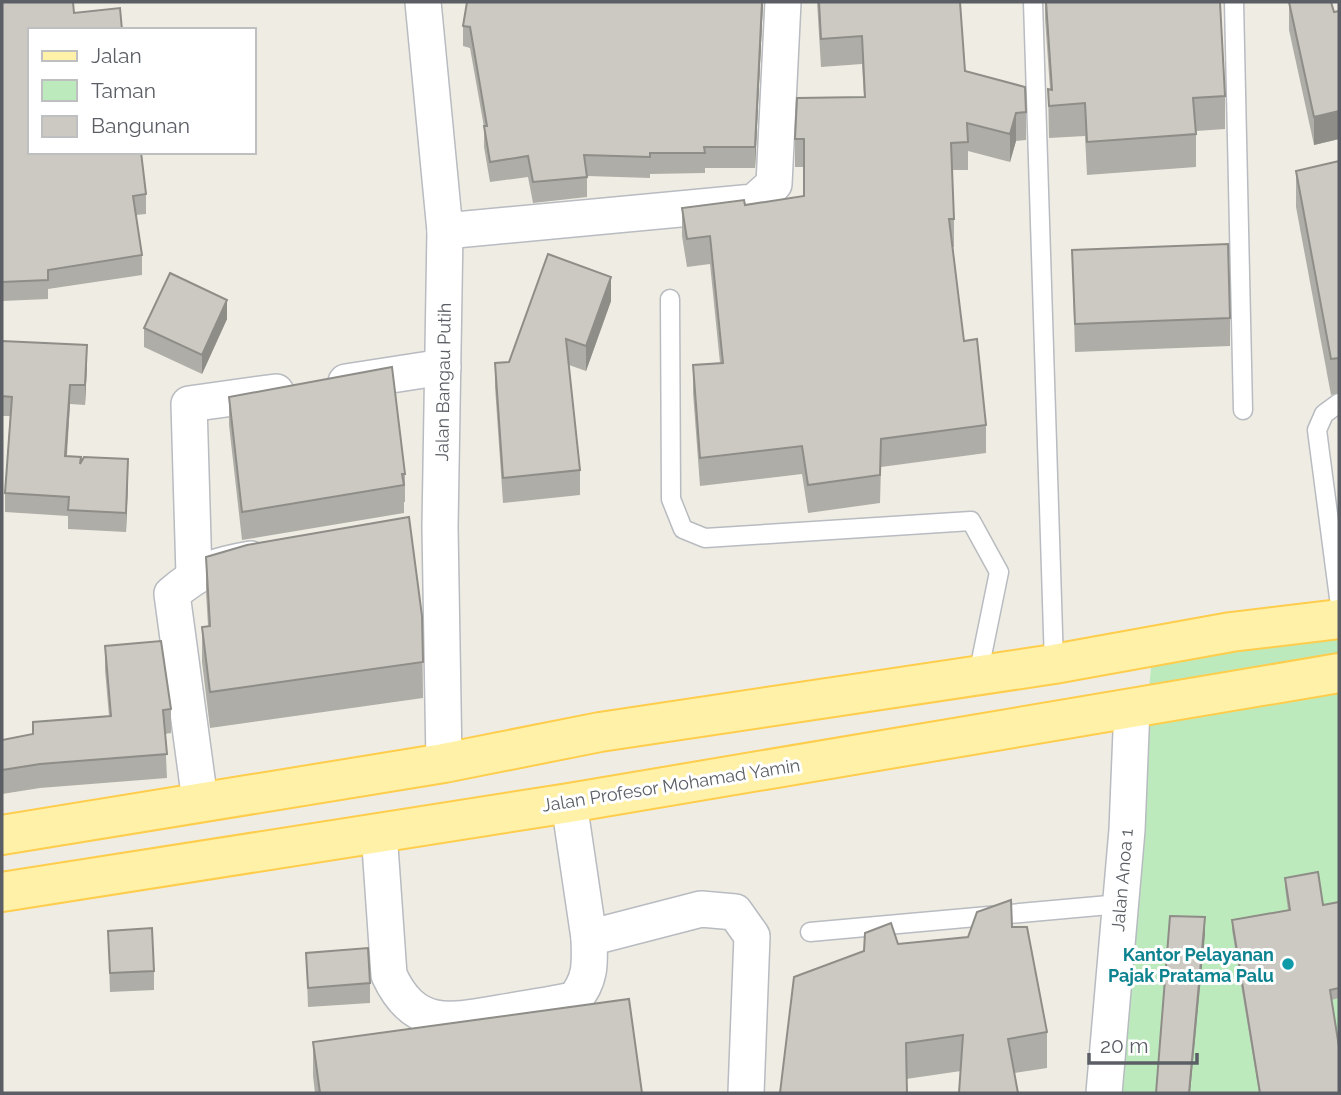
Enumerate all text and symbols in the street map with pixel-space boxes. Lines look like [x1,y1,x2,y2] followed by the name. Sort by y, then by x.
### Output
[28,28,256,154] legend
[91,43,142,68] text: Jalan
[91,78,156,103] text: Taman
[91,113,190,138] text: Bangunan
[431,302,455,462] street label: Jalan Bangau Putih
[540,754,802,816] street label: Jalan Profesor Mohamad Yamin
[1107,827,1137,932] street label: Jalan Anoa 1
[1108,944,1274,986] place label: Kantor Pelayanan Pajak Pratama Palu
[1280,956,1296,972] marker: Kantor Pelayanan Pajak Pratama Palu
[1089,1021,1198,1066] scale bar
[1100,1033,1148,1058] text: 20 m

